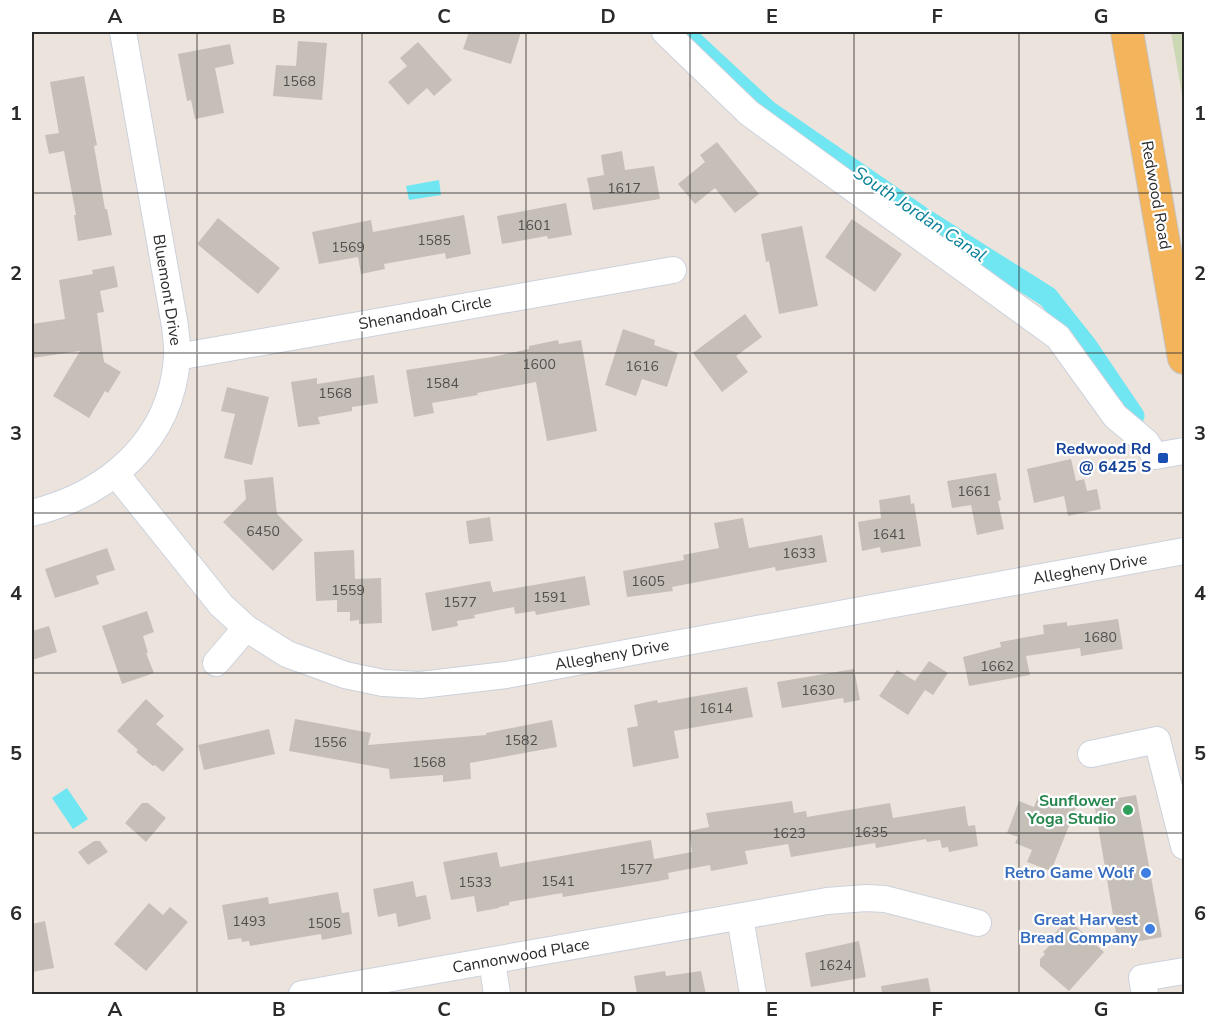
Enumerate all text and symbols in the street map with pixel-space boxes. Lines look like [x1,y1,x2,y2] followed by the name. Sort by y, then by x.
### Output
[108,3,123,30] text: A
[272,3,286,30] text: B
[437,3,451,30] text: C
[600,3,616,30] text: D
[766,3,778,30] text: E
[931,3,943,30] text: F
[1094,3,1108,30] text: G
[282,72,316,91] house number: 1568
[10,100,22,127] text: 1
[1194,100,1206,127] text: 1
[1136,139,1176,251] street label: Redwood Road
[849,160,991,268] water label: South Jordan Canal
[607,179,641,198] house number: 1617
[517,216,551,235] house number: 1601
[417,231,451,250] house number: 1585
[147,233,187,347] street label: Bluemont Drive
[331,238,365,257] house number: 1569
[10,260,22,287] text: 2
[1194,260,1206,287] text: 2
[357,290,493,336] street label: Shenandoah Circle
[522,355,556,374] house number: 1600
[625,357,659,376] house number: 1616
[425,374,459,393] house number: 1584
[318,384,352,403] house number: 1568
[10,420,22,447] text: 3
[1194,420,1206,447] text: 3
[1056,438,1151,478] place label: Redwood Rd @ 6425 S
[1156,451,1170,465] marker: Redwood Rd @ 6425 S
[957,482,991,501] house number: 1661
[246,522,280,541] house number: 6450
[872,525,906,544] house number: 1641
[782,544,816,563] house number: 1633
[1031,548,1149,590] street label: Allegheny Drive
[631,572,665,591] house number: 1605
[10,580,22,607] text: 4
[1194,580,1206,607] text: 4
[331,581,365,600] house number: 1559
[533,588,567,607] house number: 1591
[443,593,477,612] house number: 1577
[1083,628,1117,647] house number: 1680
[553,634,671,676] street label: Allegheny Drive
[980,657,1014,676] house number: 1662
[801,681,835,700] house number: 1630
[699,699,733,718] house number: 1614
[504,731,538,750] house number: 1582
[313,733,347,752] house number: 1556
[10,740,22,767] text: 5
[1194,740,1206,767] text: 5
[412,753,446,772] house number: 1568
[1026,790,1117,830] place label: Sunflower Yoga Studio
[1121,803,1135,817] marker: Sunflower Yoga Studio
[854,823,888,842] house number: 1635
[772,824,806,843] house number: 1623
[619,860,653,879] house number: 1577
[1004,862,1135,884] place label: Retro Game Wolf
[1139,866,1153,880] marker: Retro Game Wolf
[541,872,575,891] house number: 1541
[458,873,492,892] house number: 1533
[10,900,22,927] text: 6
[1194,900,1206,927] text: 6
[1020,909,1139,949] place label: Great Harvest Bread Company
[232,912,266,931] house number: 1493
[307,914,341,933] house number: 1505
[1143,922,1157,936] marker: Great Harvest Bread Company
[451,933,591,979] street label: Cannonwood Place
[818,956,852,975] house number: 1624
[108,996,123,1023] text: A
[272,996,286,1023] text: B
[437,996,451,1023] text: C
[600,996,616,1023] text: D
[766,996,778,1023] text: E
[931,996,943,1023] text: F
[1094,996,1108,1023] text: G

